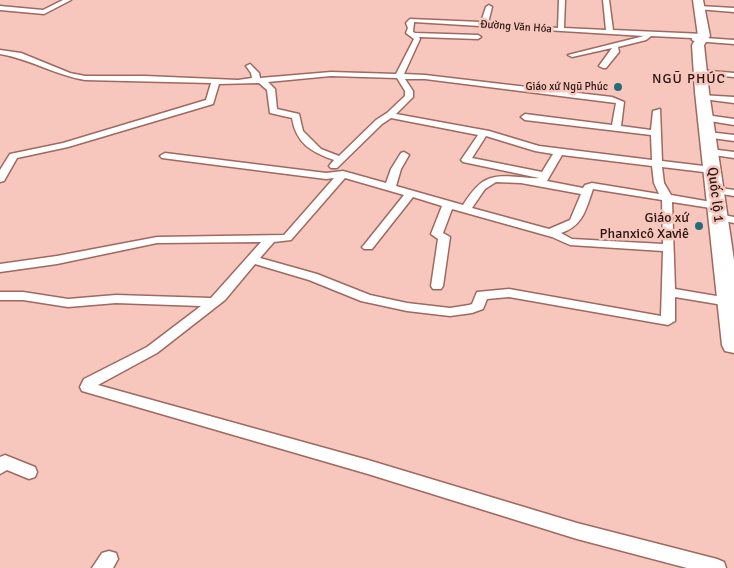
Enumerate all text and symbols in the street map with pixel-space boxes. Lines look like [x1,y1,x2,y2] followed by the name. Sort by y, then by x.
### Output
[480,18,552,36] street label: Đường Văn Hóa
[651,71,727,87] district label: NGŨ PHÚC
[525,80,608,94] place label: Giáo xứ Ngũ Phúc
[612,81,624,93] marker: Giáo xứ Ngũ Phúc
[703,166,727,224] street label: Quốc lộ 1
[600,210,689,242] place label: Giáo xứ Phanxicô Xaviê
[693,220,705,232] marker: Giáo xứ Phanxicô Xaviê

